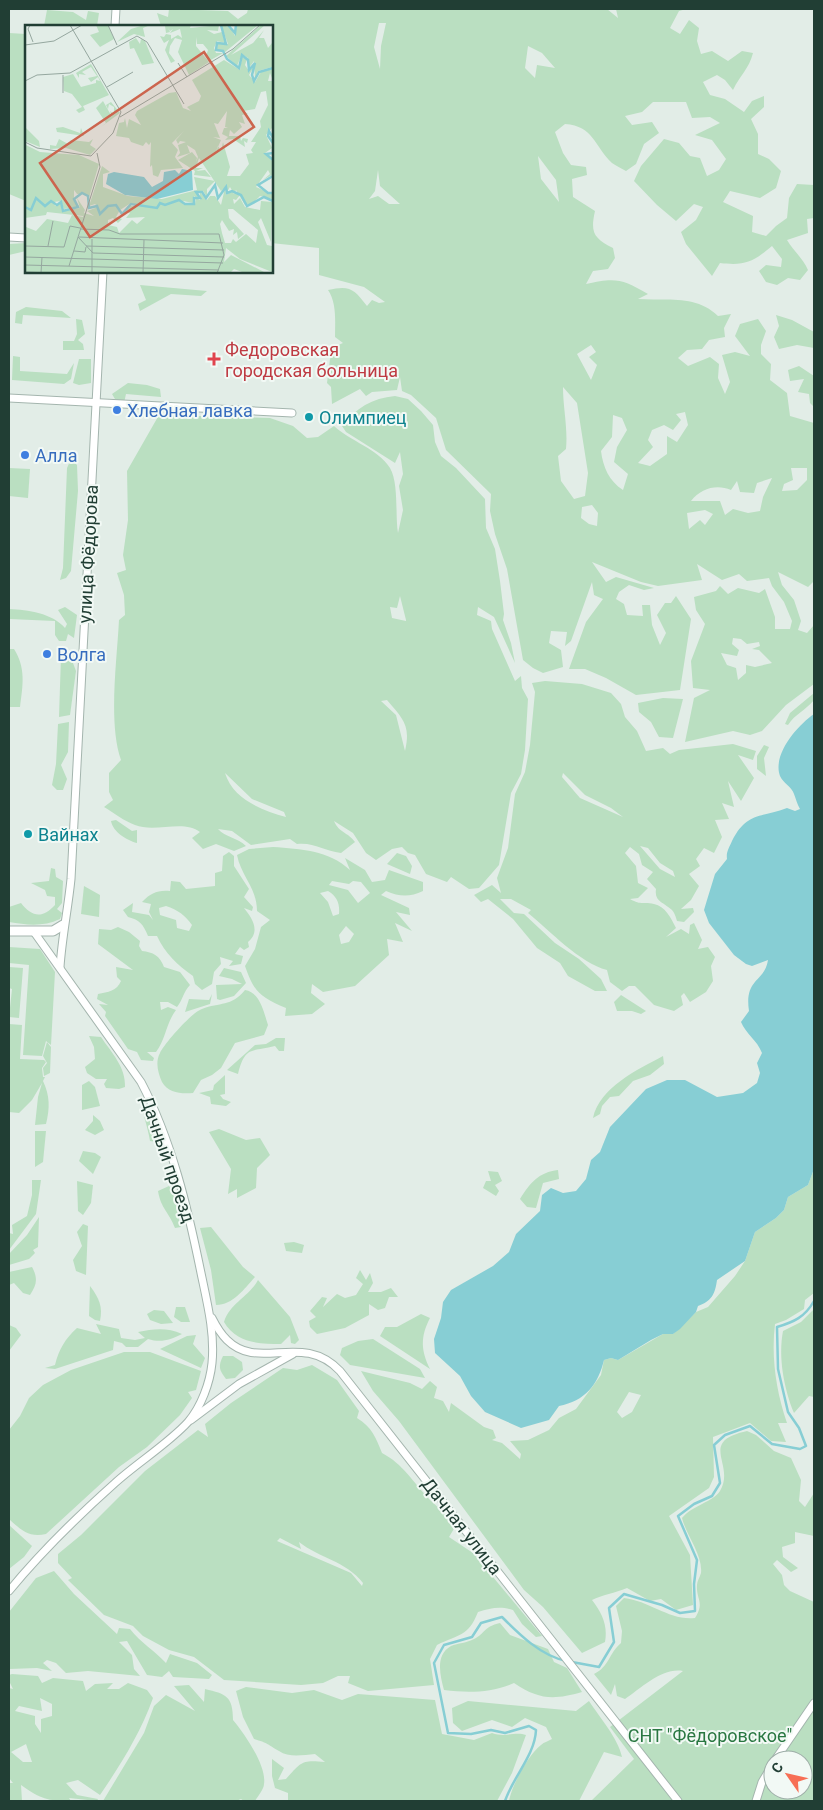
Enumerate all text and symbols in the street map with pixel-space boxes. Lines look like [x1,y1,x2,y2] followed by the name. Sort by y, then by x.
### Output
[25,25,272,272] inset map
[225,339,398,381] place label: Федоровская городская больница
[207,352,221,366] marker: Федоровская городская больница
[127,400,253,421] place label: Хлебная лавка
[111,404,123,416] marker: Хлебная лавка
[319,407,407,428] place label: Олимпиец
[303,411,315,423] marker: Олимпиец
[35,445,78,466] place label: Алла
[19,449,31,461] marker: Алла
[74,484,102,624] street label: улица Фёдорова
[57,644,106,665] place label: Волга
[41,648,53,660] marker: Волга
[38,824,99,845] place label: Вайнах
[22,828,34,840] marker: Вайнах
[136,1093,200,1225] street label: Дачный проезд
[418,1473,506,1579] street label: Дачная улица
[628,1725,792,1746] park label: СНТ "Фёдоровское"
[763,1750,813,1800] north arrow
[768,1759,786,1776] text: С

